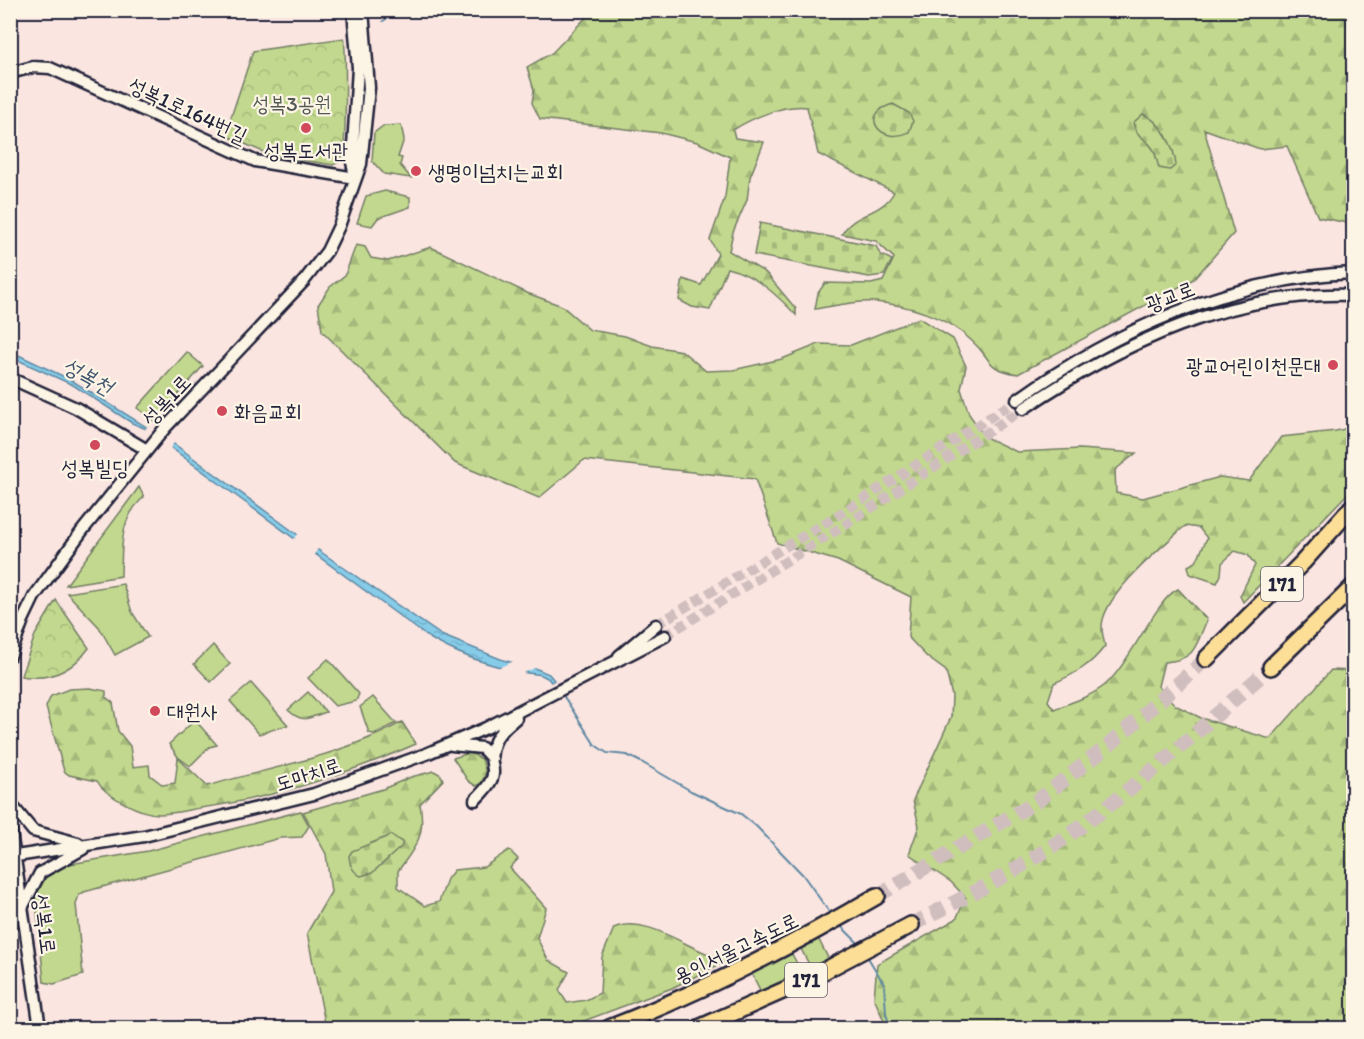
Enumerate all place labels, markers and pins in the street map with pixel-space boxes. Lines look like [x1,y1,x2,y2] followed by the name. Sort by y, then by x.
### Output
[299,121,313,135] marker: 성복도서관
[264,138,348,163] place label: 성복도서관
[428,159,563,184] place label: 생명이넘치는교회
[409,164,423,178] marker: 생명이넘치는교회
[1186,353,1321,378] place label: 광교어린이천문대
[1326,358,1340,372] marker: 광교어린이천문대
[234,399,302,424] place label: 화음교회
[215,404,229,418] marker: 화음교회
[88,438,102,452] marker: 성복빌딩
[61,455,129,480] place label: 성복빌딩
[167,699,218,724] place label: 대원사
[148,704,162,718] marker: 대원사

